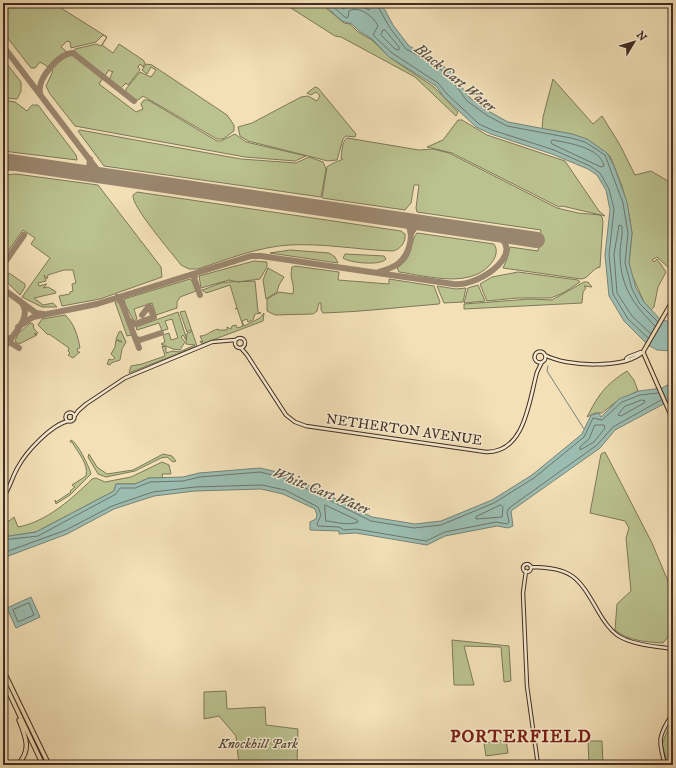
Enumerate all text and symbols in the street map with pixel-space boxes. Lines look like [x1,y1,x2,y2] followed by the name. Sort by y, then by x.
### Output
[614,22,654,62] north arrow
[633,29,649,44] text: N
[410,39,501,118] water label: Black Cart Water
[325,410,483,450] street label: NETHERTON AVENUE
[270,463,374,520] water label: White Cart Water
[450,726,592,748] district label: PORTERFIELD
[217,735,298,753] park label: Knockhill Park

